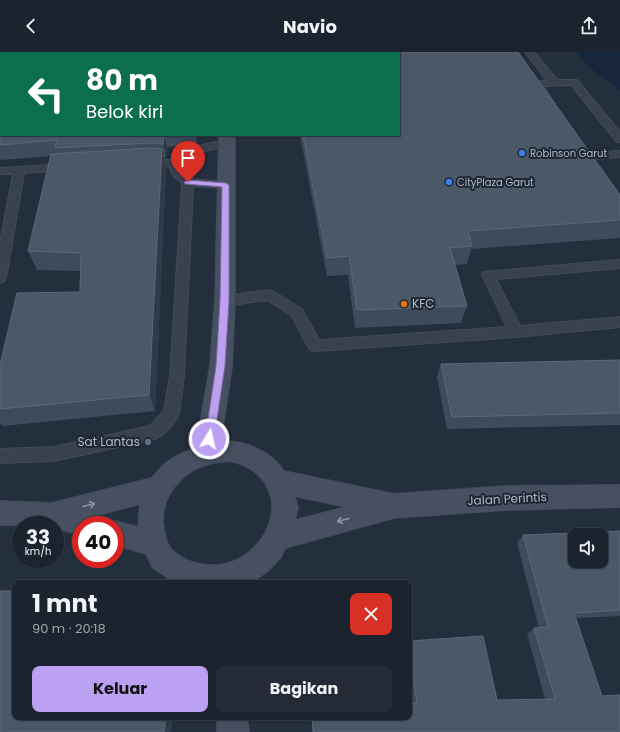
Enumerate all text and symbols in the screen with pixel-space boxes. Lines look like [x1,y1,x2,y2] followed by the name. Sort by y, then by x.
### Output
[283,14,337,39] text: Navio
[20,15,42,37] icon: back
[578,15,600,37] icon: share
[86,61,158,100] text: 80 m
[20,68,72,120] icon: left
[86,99,163,124] text: Belok kiri
[171,141,205,182] pin
[530,146,607,161] place label: Robinson Garut
[177,147,199,169] icon: arrive
[517,148,527,158] marker: Robinson Garut
[457,175,534,190] place label: CityPlaza Garut
[444,177,454,187] marker: CityPlaza Garut
[412,295,435,312] place label: KFC
[399,299,409,309] marker: KFC
[188,418,230,460] position arrow
[78,433,140,450] place label: Sat Lantas
[143,437,153,447] marker: Sat Lantas
[467,488,547,509] street label: Jalan Perintis
[83,501,96,509] one-way arrow
[72,516,124,568] speed limit sign: 40
[336,517,349,524] one-way arrow
[26,523,50,551] text: 33
[568,528,608,568] map controls
[568,528,608,568] button: sound
[25,544,51,559] text: km/h
[32,587,97,620] text: 1 mnt
[350,593,392,635] button: close
[32,619,106,638] text: 90 m · 20:18
[32,666,208,712] button: Keluar
[216,666,392,712] button: Bagikan

